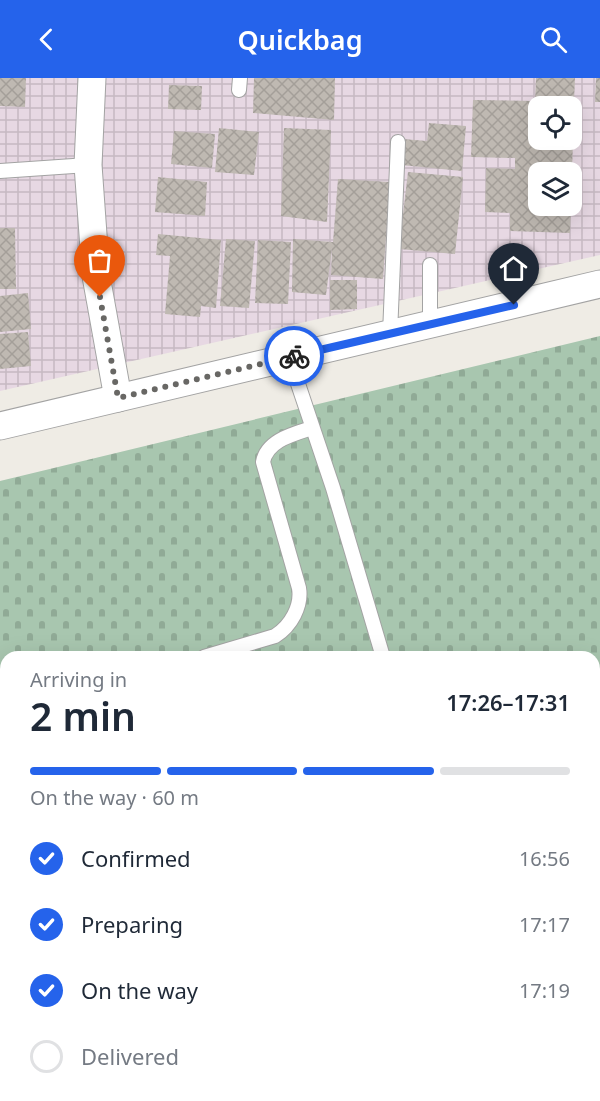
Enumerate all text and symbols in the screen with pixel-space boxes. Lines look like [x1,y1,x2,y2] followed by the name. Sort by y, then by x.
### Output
[237,21,363,58] text: Quickbag
[30,23,63,56] icon: back
[537,23,570,56] icon: search
[528,96,582,216] map controls
[528,96,582,150] button: locate
[528,162,582,216] button: layers
[74,235,125,297] pin
[488,243,539,305] pin
[83,244,116,277] icon: bag
[497,252,530,285] icon: home
[264,326,324,386] courier
[278,340,311,373] icon: bike
[30,666,127,693] text: Arriving in
[446,687,570,717] text: 17:26–17:31
[30,689,136,742] text: 2 min
[30,784,199,811] text: On the way · 60 m
[30,842,63,875] icon: check
[81,843,191,873] text: Confirmed
[519,845,570,872] text: 16:56
[30,908,63,941] icon: check
[81,909,183,939] text: Preparing
[519,911,570,938] text: 17:17
[30,974,63,1007] icon: check
[81,975,198,1005] text: On the way
[519,977,570,1004] text: 17:19
[81,1041,179,1071] text: Delivered

